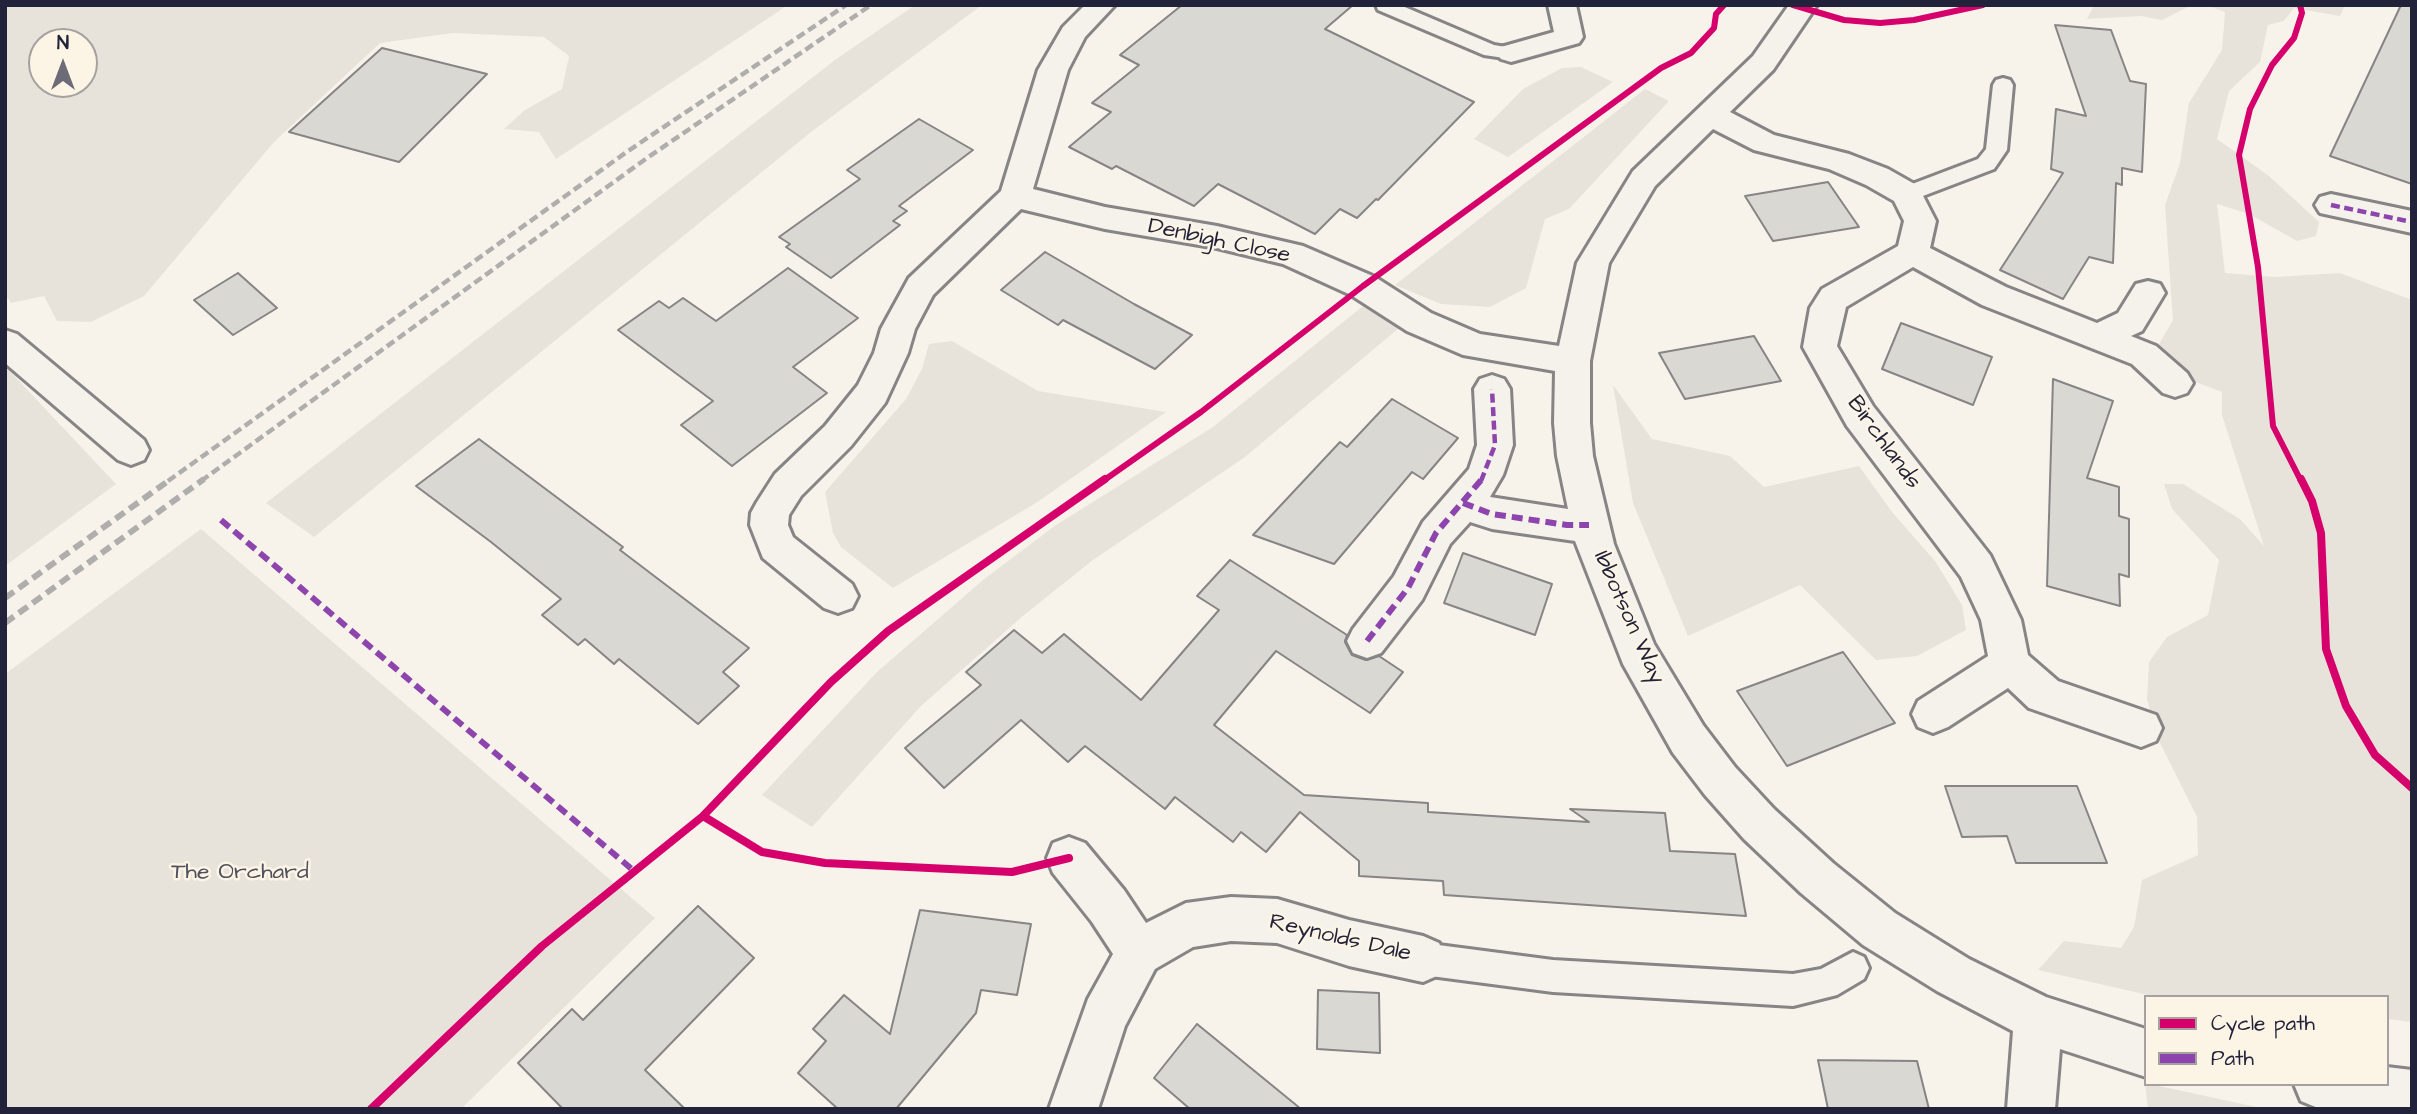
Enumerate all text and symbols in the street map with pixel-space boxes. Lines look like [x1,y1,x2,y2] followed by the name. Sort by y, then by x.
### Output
[28,28,98,98] north arrow
[57,30,69,57] text: N
[1145,213,1293,271] street label: Denbigh Close
[1840,391,1926,495] street label: Birchlands
[1586,547,1670,689] street label: Ibbotson Way
[171,859,309,887] park label: The Orchard
[1266,909,1414,969] street label: Reynolds Dale
[2144,995,2389,1086] legend
[2211,1009,2315,1038] text: Cycle path
[2211,1044,2254,1073] text: Path

